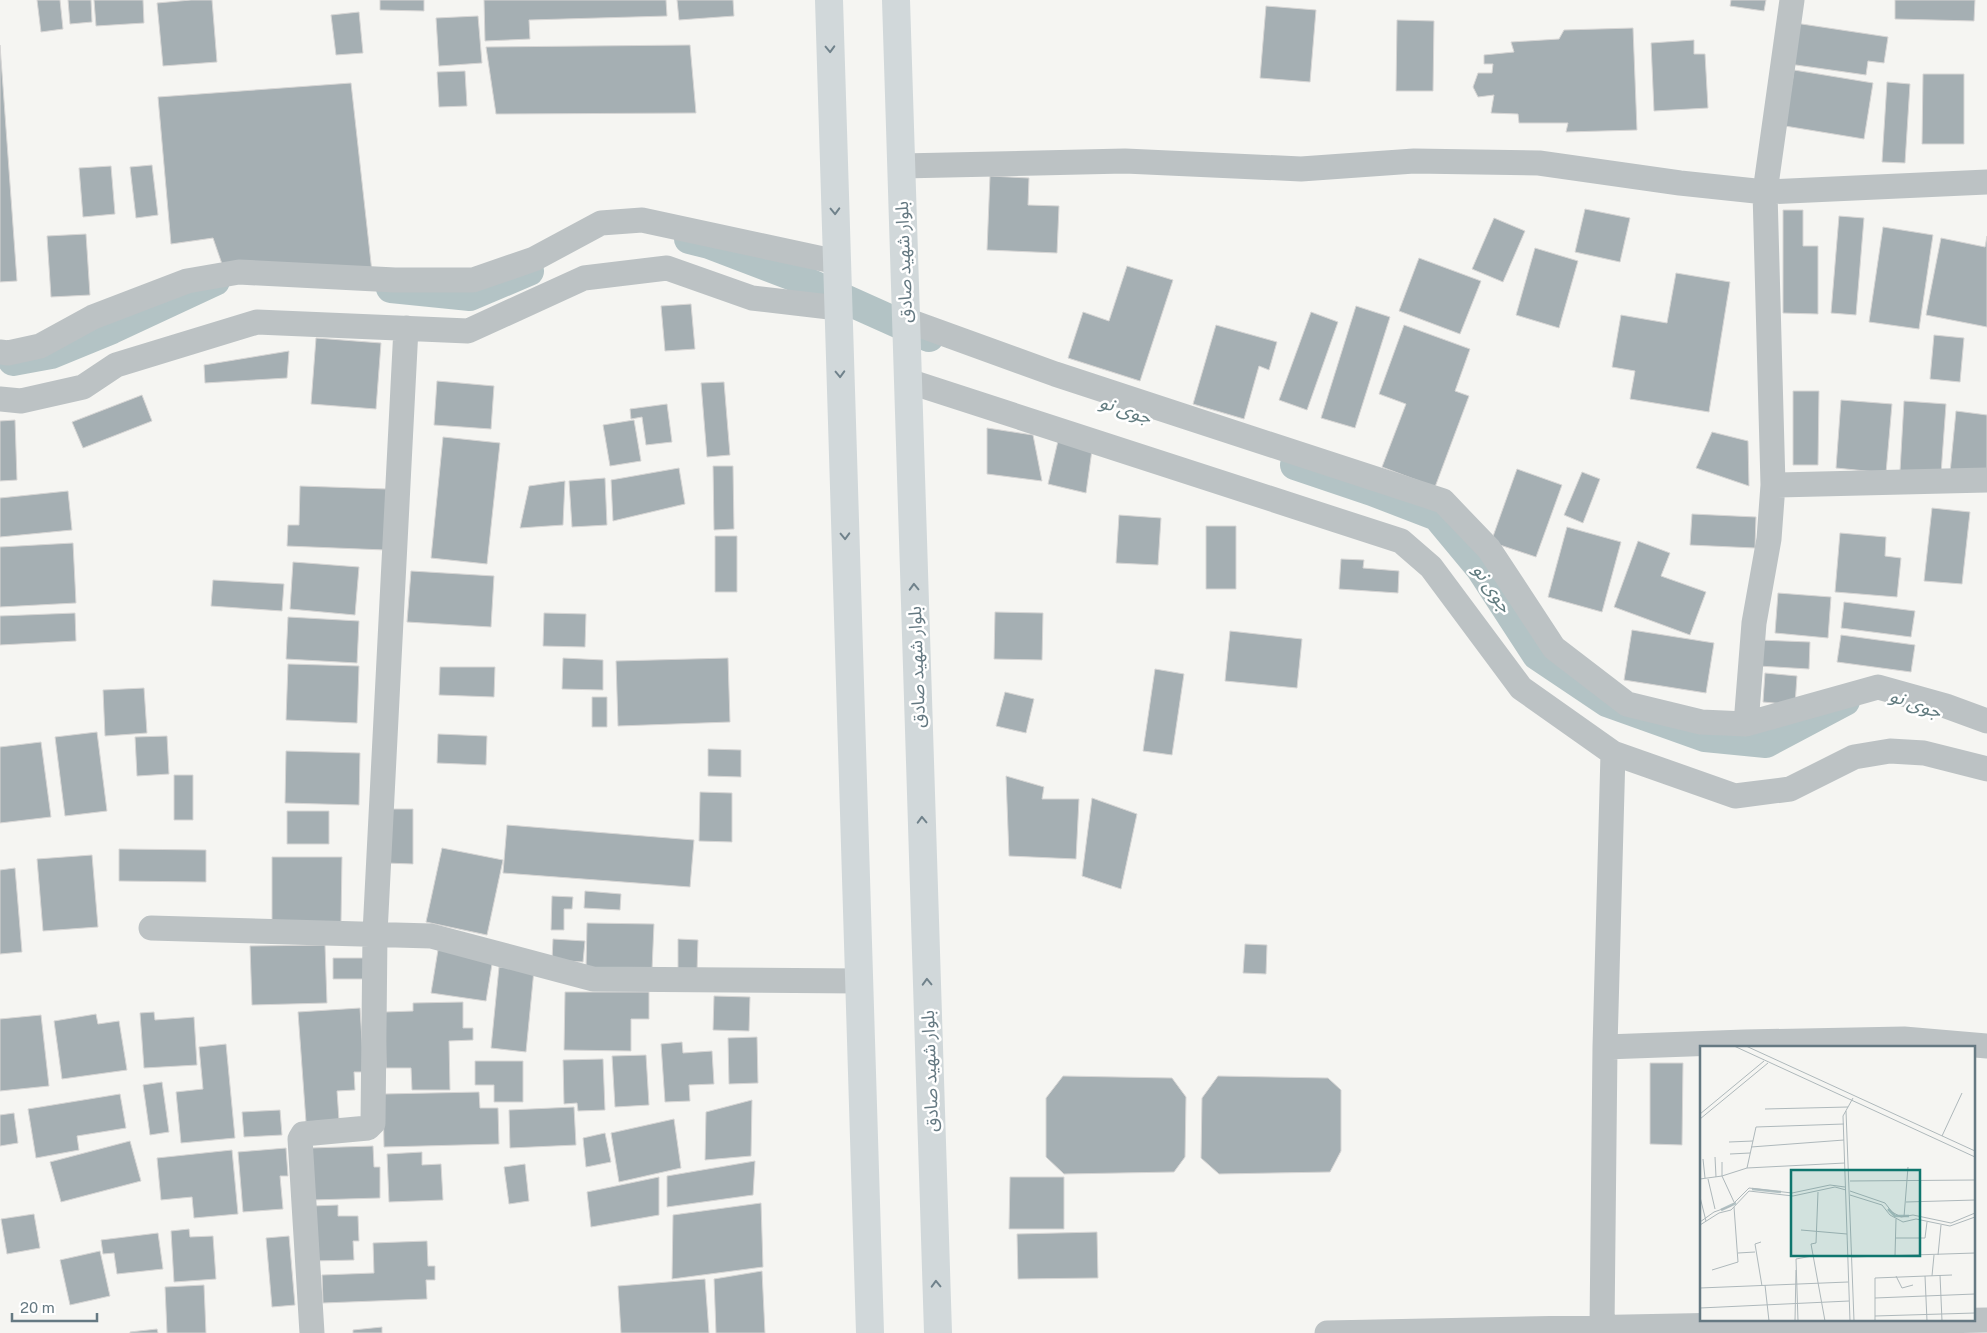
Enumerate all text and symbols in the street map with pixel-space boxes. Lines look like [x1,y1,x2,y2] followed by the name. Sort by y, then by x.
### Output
[825,45,836,53] one-way arrow
[891,201,917,323] street label: بلوار شهید صادق
[830,208,840,215] one-way arrow
[835,370,845,378] one-way arrow
[1097,390,1156,429] water label: جوی نو
[840,532,850,540] one-way arrow
[1468,560,1517,617] water label: جوی نو
[909,583,919,590] one-way arrow
[904,606,930,728] street label: بلوار شهید صادق
[1887,684,1946,724] water label: جوی نو
[916,815,927,823] one-way arrow
[921,978,932,986] one-way arrow
[917,1010,943,1132] street label: بلوار شهید صادق
[1700,1046,1974,1320] inset map
[931,1280,942,1288] one-way arrow
[12,1290,98,1322] scale bar
[20,1299,55,1316] text: 20 m

